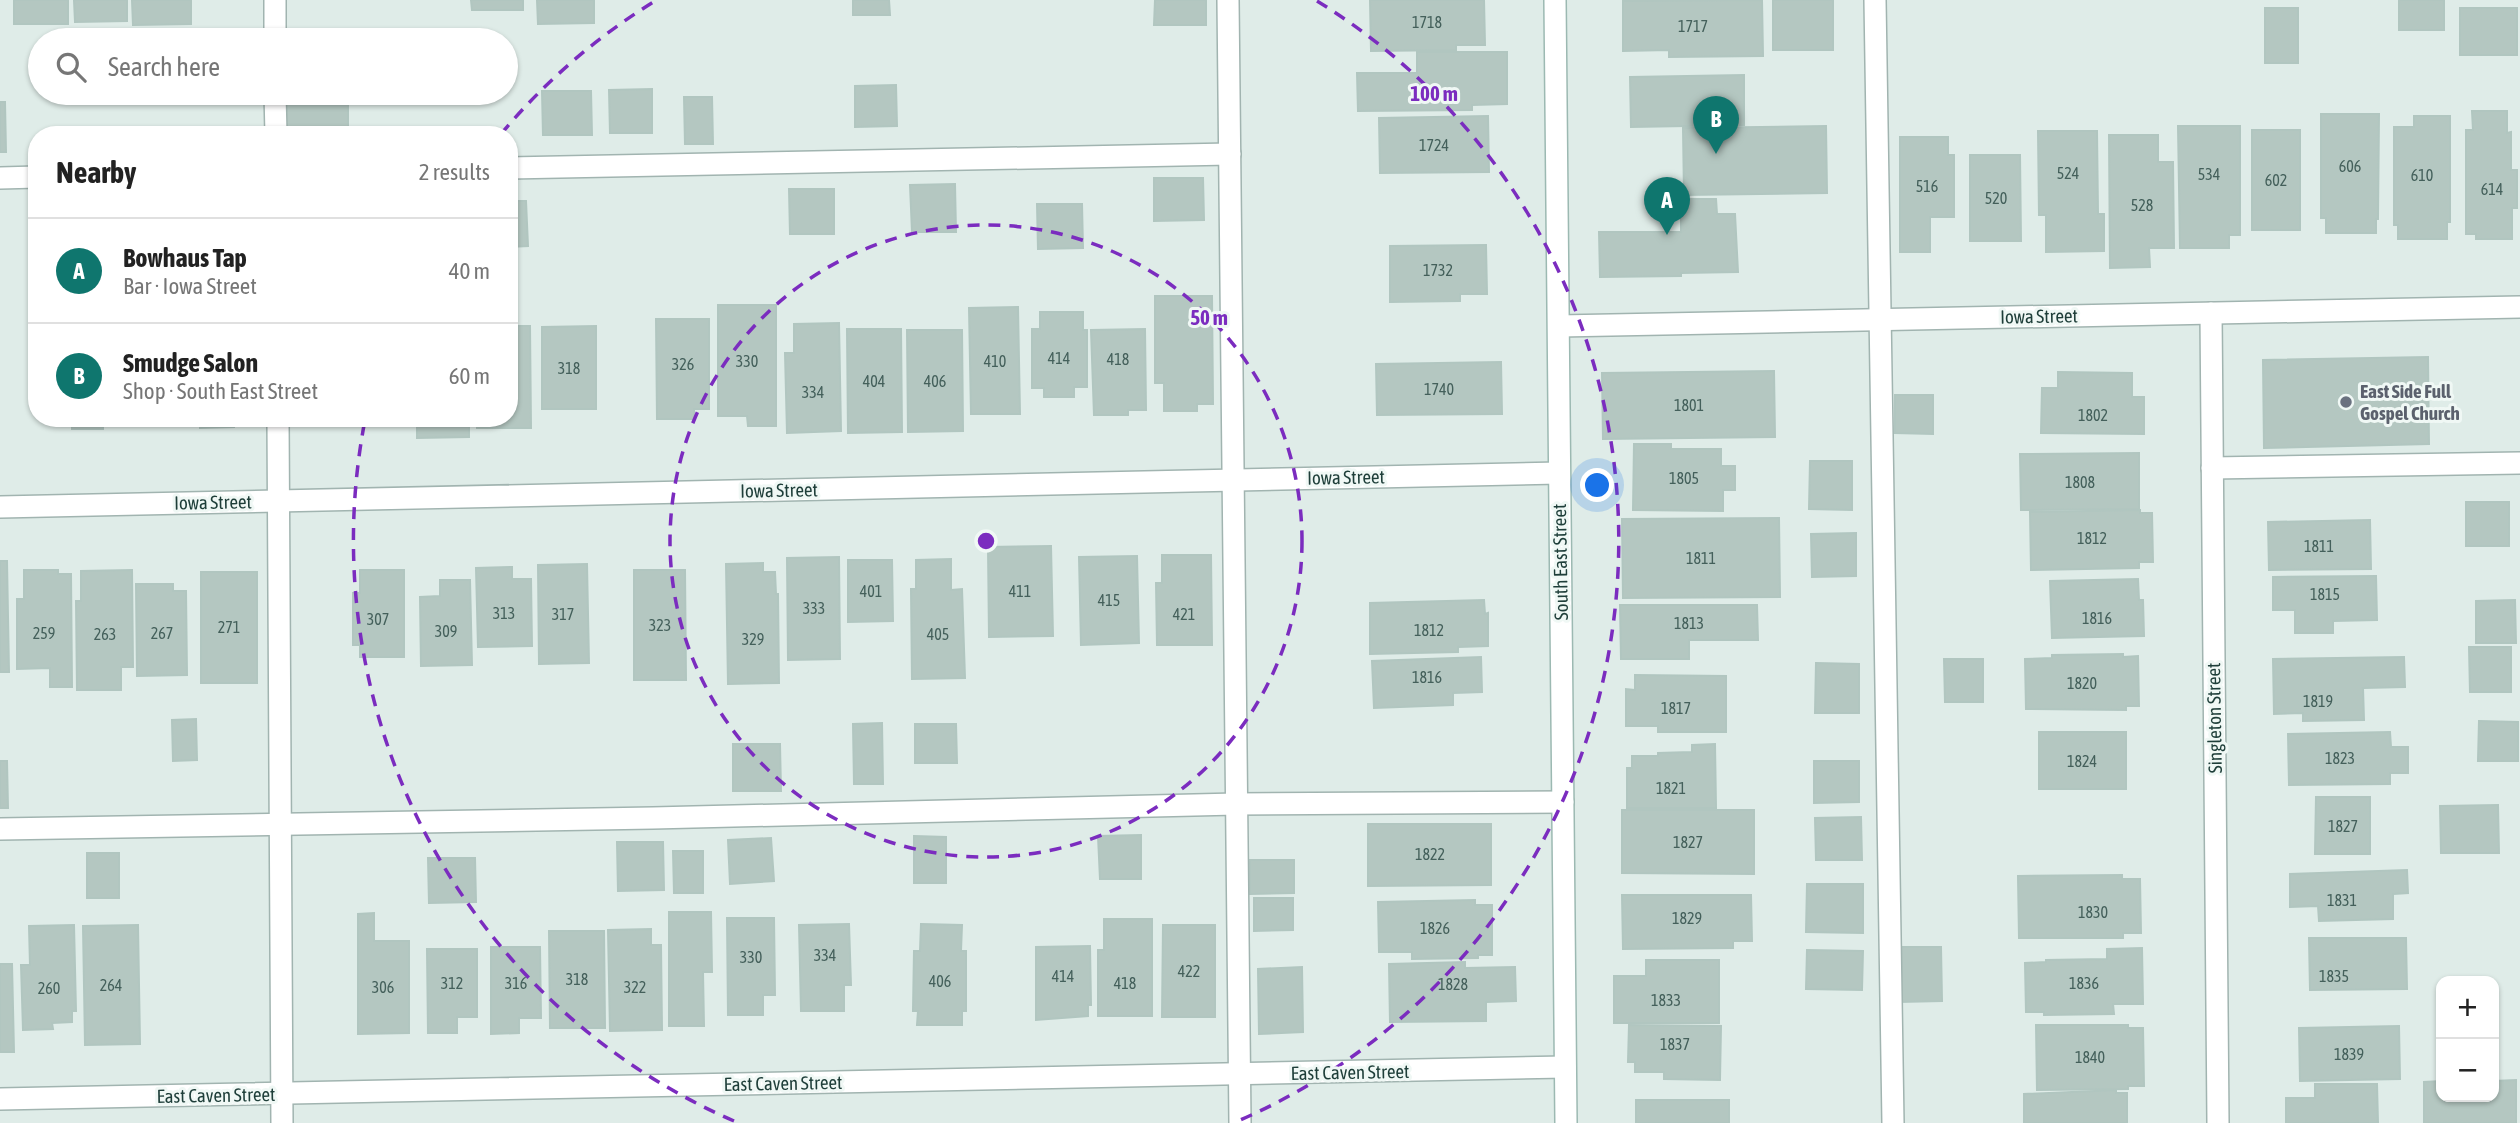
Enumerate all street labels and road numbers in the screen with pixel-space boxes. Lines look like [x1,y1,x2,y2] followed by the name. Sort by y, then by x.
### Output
[2000,304,2078,328] street label: Iowa Street
[1307,465,1385,489] street label: Iowa Street
[740,478,818,502] street label: Iowa Street
[174,490,252,514] street label: Iowa Street
[1548,503,1572,621] street label: South East Street
[2202,662,2226,774] street label: Singleton Street
[1290,1060,1410,1084] street label: East Caven Street
[723,1071,843,1095] street label: East Caven Street
[156,1083,276,1107] street label: East Caven Street

